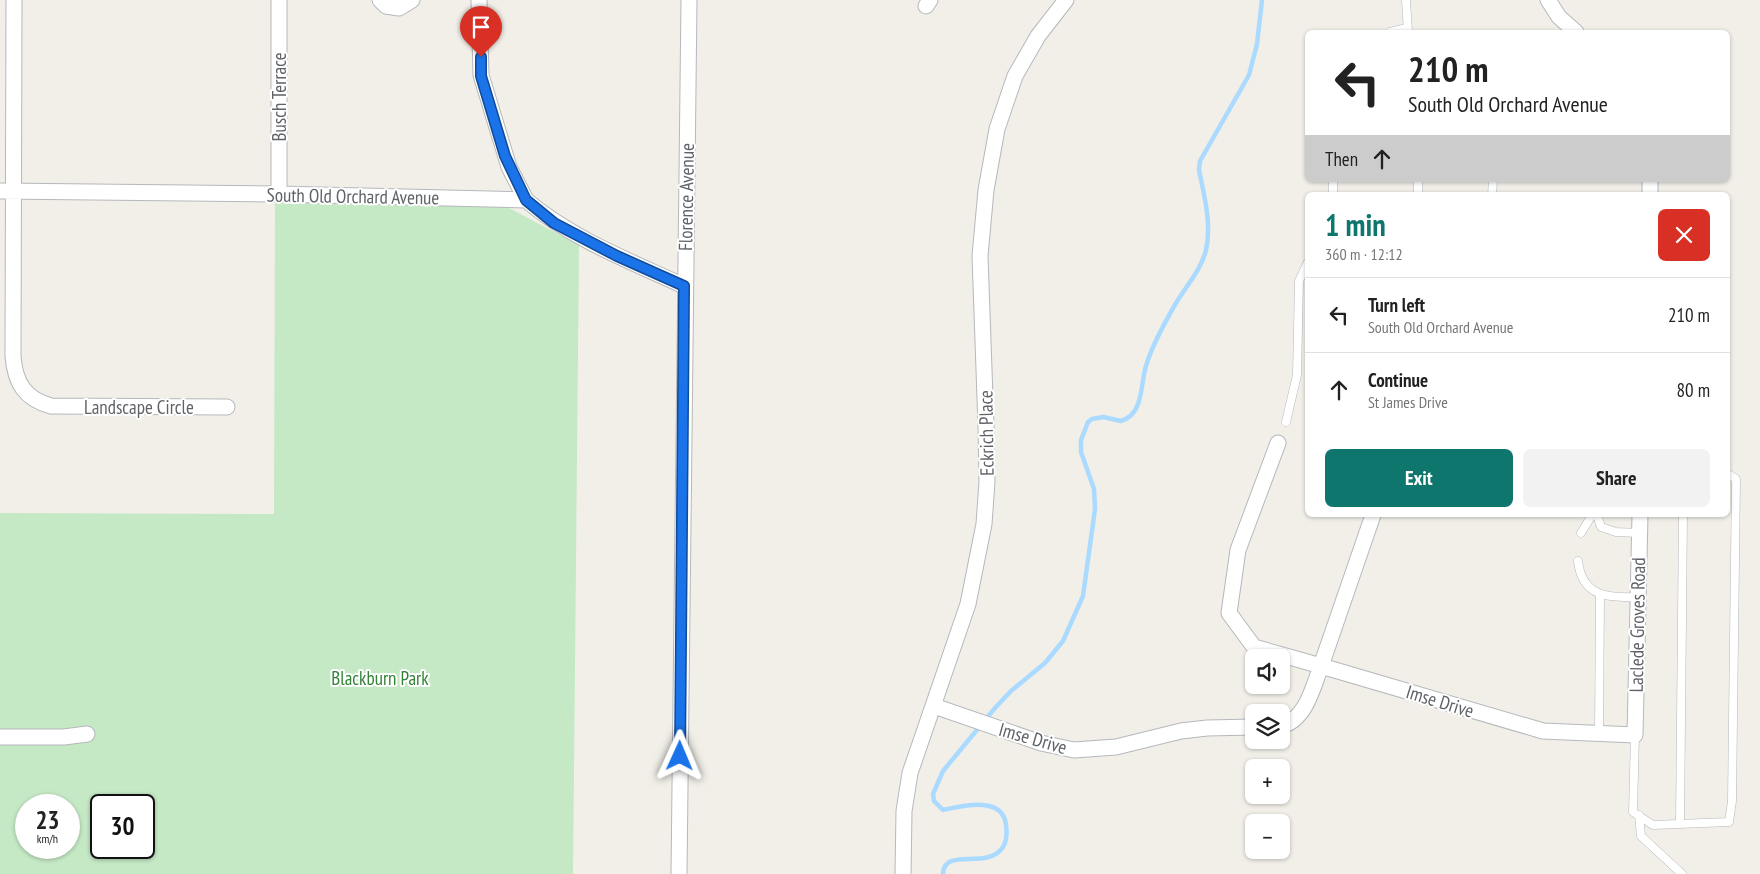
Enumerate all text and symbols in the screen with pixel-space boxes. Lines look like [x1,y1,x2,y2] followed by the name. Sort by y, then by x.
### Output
[460,6,502,57] pin
[467,13,495,41] icon: arrive
[1408,46,1489,92] text: 210 m
[1325,50,1390,115] icon: left
[267,52,291,141] street label: Busch Terrace
[1408,90,1608,118] text: South Old Orchard Avenue
[673,143,699,251] street label: Florence Avenue
[1368,145,1396,173] icon: ahead
[1325,147,1358,171] text: Then
[266,182,440,210] street label: South Old Orchard Avenue
[1325,205,1386,244] text: 1 min
[1658,209,1710,261] button: close
[1325,244,1403,264] text: 360 m · 12:12
[1368,293,1425,317] text: Turn left
[1325,301,1353,329] icon: left
[1668,303,1710,327] text: 210 m
[1368,317,1513,337] text: South Old Orchard Avenue
[1368,368,1428,392] text: Continue
[1325,376,1353,404] icon: ahead
[1677,378,1710,402] text: 80 m
[973,390,999,476] street label: Eckrich Place
[1368,392,1448,412] text: St James Drive
[84,395,194,419] street label: Landscape Circle
[1325,449,1513,507] button: Exit
[1523,449,1710,507] button: Share
[1624,557,1650,693] street label: Laclede Groves Road
[1245,649,1290,859] map controls
[1245,649,1290,694] button: sound
[331,666,429,690] park label: Blackburn Park
[1403,679,1477,723] street label: Imse Drive
[1245,704,1290,749] button: layers
[996,717,1070,759] street label: Imse Drive
[653,729,705,781] position arrow
[1245,759,1290,804] button: +
[90,794,155,859] speed limit sign: 30
[36,804,59,836] text: 23
[1245,814,1290,859] button: −
[37,831,58,846] text: km/h

